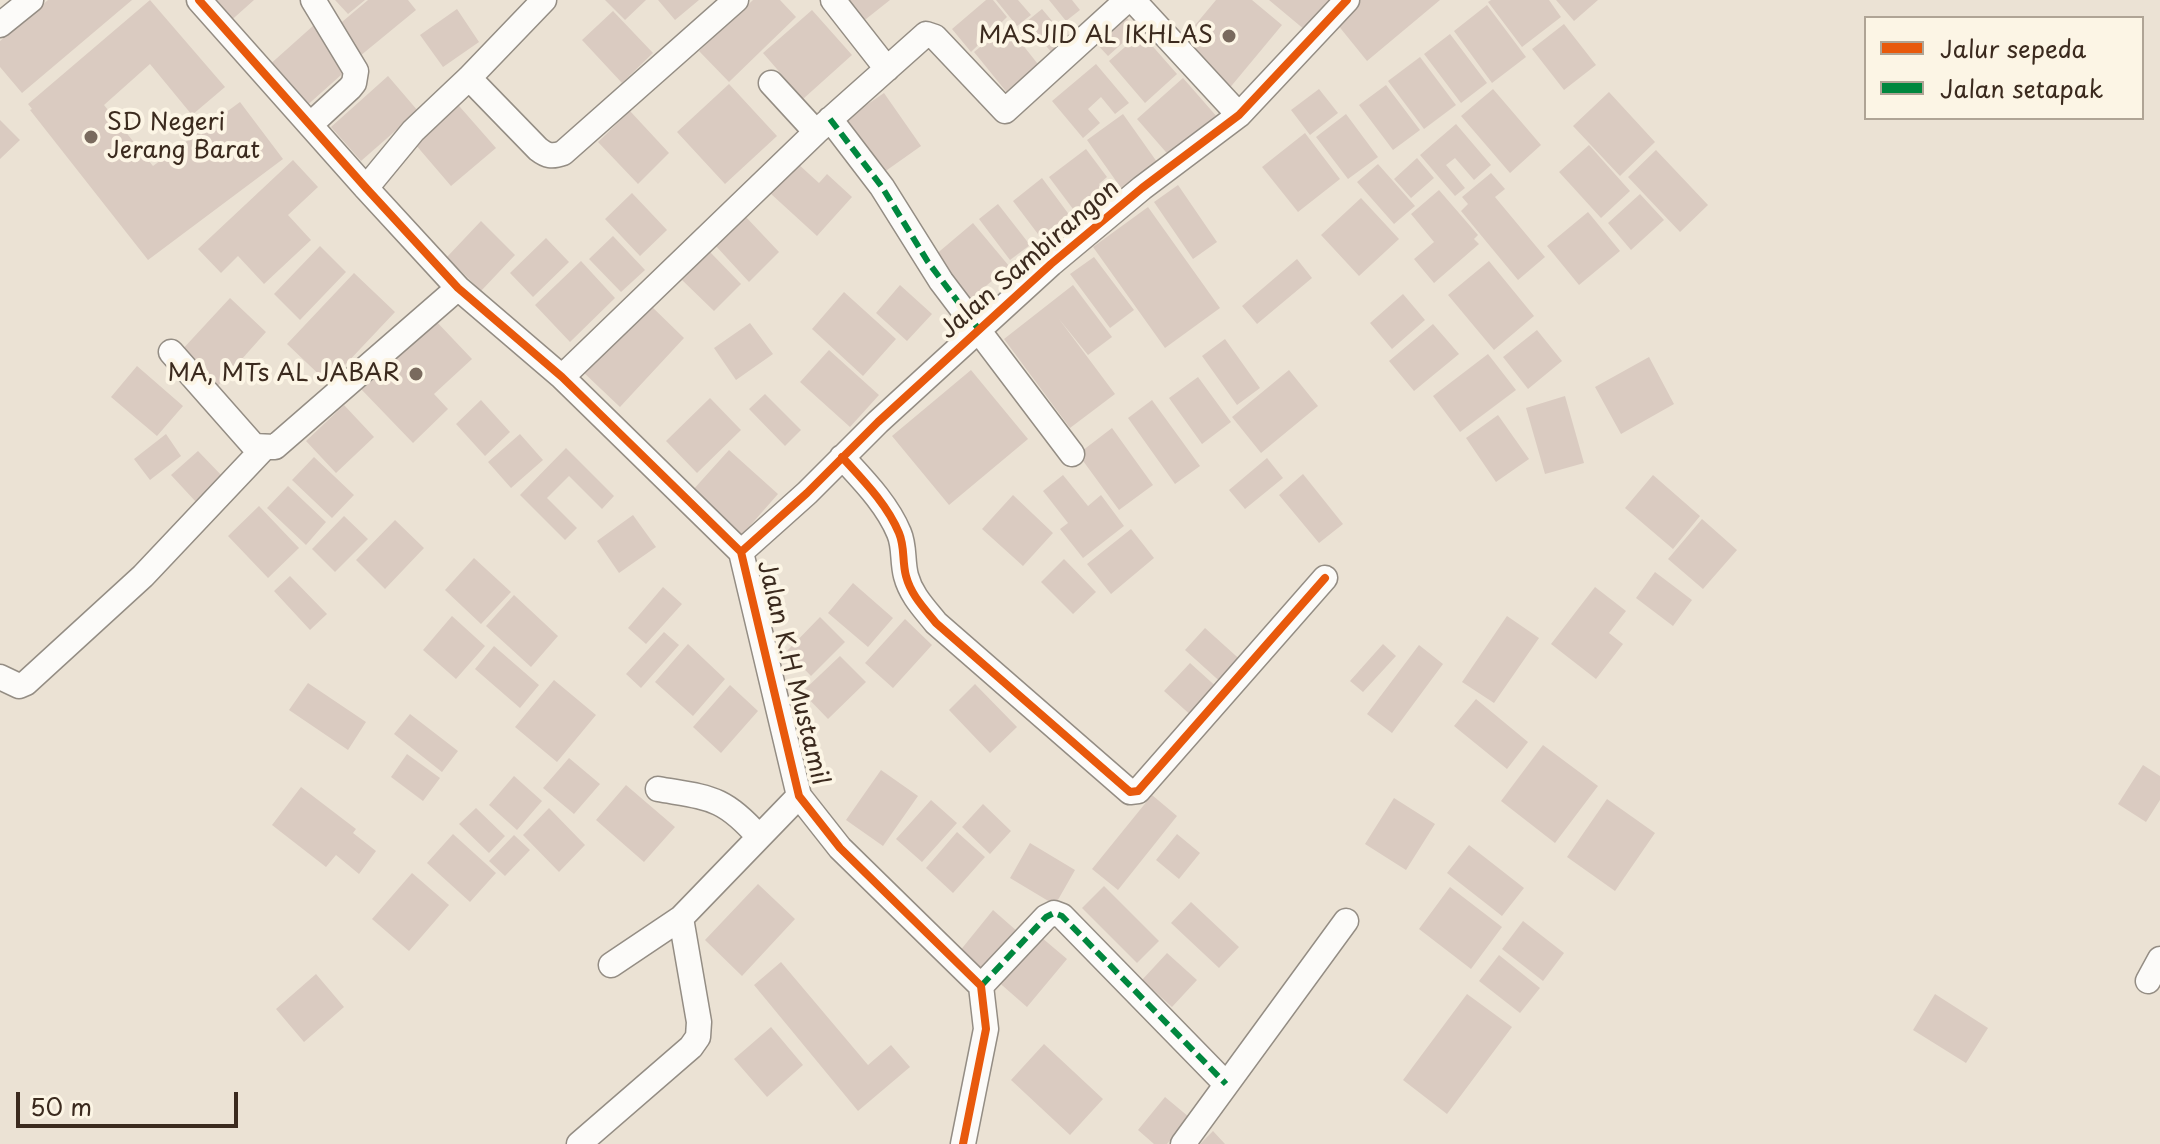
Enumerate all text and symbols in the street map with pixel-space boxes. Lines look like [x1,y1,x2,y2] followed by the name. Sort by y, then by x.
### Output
[1864,16,2144,120] legend
[978,22,1213,50] place label: MASJID AL IKHLAS
[1220,27,1238,45] marker: MASJID AL IKHLAS
[1940,30,2086,66] text: Jalur sepeda
[1940,70,2103,106] text: Jalan setapak
[107,109,260,165] place label: SD Negeri Jerang Barat
[82,128,100,146] marker: SD Negeri Jerang Barat
[934,174,1126,346] street label: Jalan Sambirangon
[167,360,400,388] place label: MA, MTs AL JABAR
[407,365,425,383] marker: MA, MTs AL JABAR
[750,558,834,788] street label: Jalan K.H Mustamil
[20,1076,242,1126] scale bar
[30,1088,92,1124] text: 50 m

